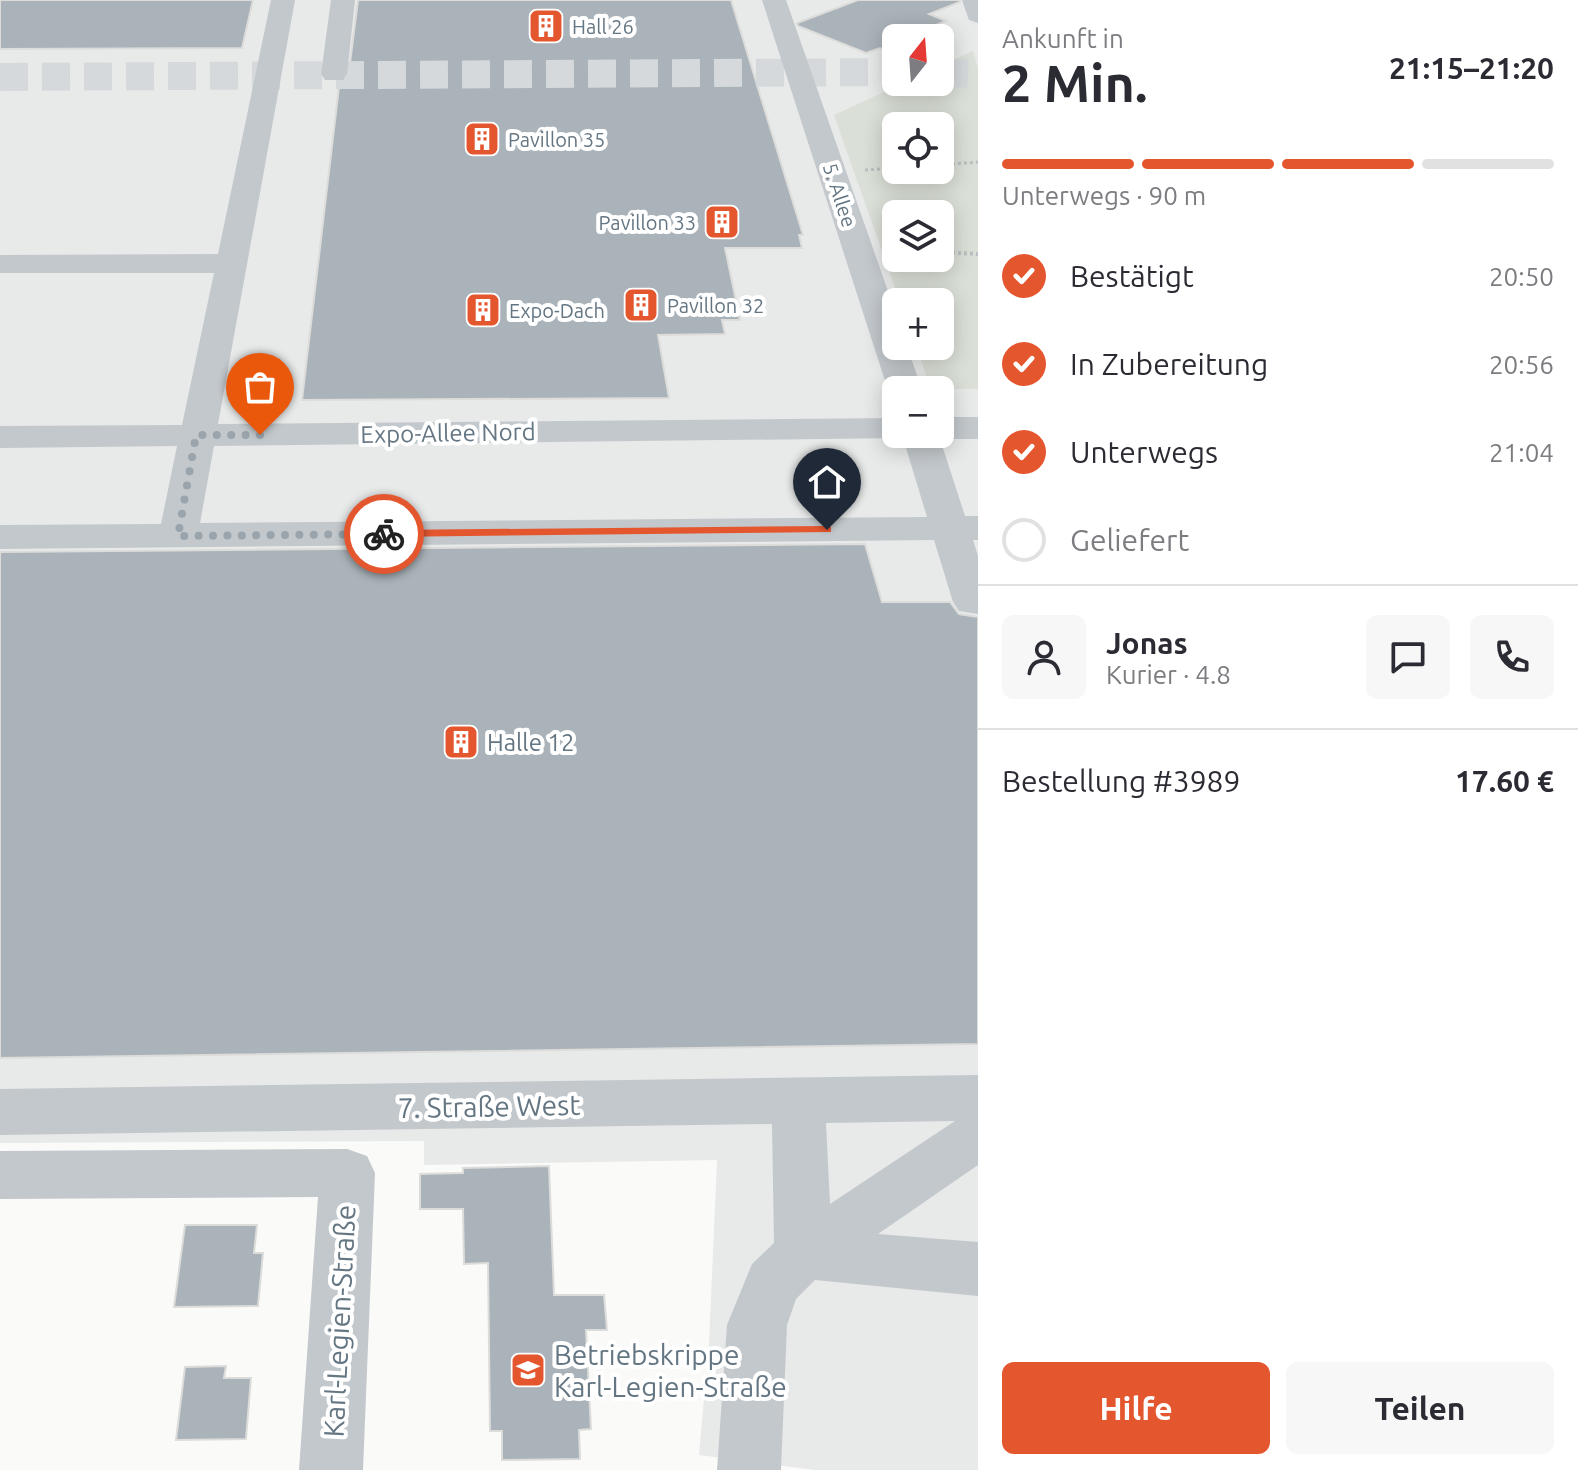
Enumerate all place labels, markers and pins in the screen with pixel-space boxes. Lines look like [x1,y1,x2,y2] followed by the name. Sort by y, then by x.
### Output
[527,7,565,45] building icon: Hall 26
[572,15,634,38] place label: Hall 26
[463,120,501,158] building icon: Pavillon 35
[508,128,605,151] place label: Pavillon 35
[703,203,741,241] building icon: Pavillon 33
[599,211,696,234] place label: Pavillon 33
[622,286,660,324] building icon: Pavillon 32
[464,291,502,329] building icon: Expo-Dach
[667,294,764,317] place label: Pavillon 32
[509,299,605,322] place label: Expo-Dach
[226,353,294,435] pin
[793,448,861,530] pin
[442,723,480,761] building icon: Halle 12
[487,729,574,756] place label: Halle 12
[554,1339,787,1402] place label: Betriebskrippe Karl-Legien-Straße
[509,1351,547,1389] school or university icon: Betriebskrippe Karl-Legien-Straße

